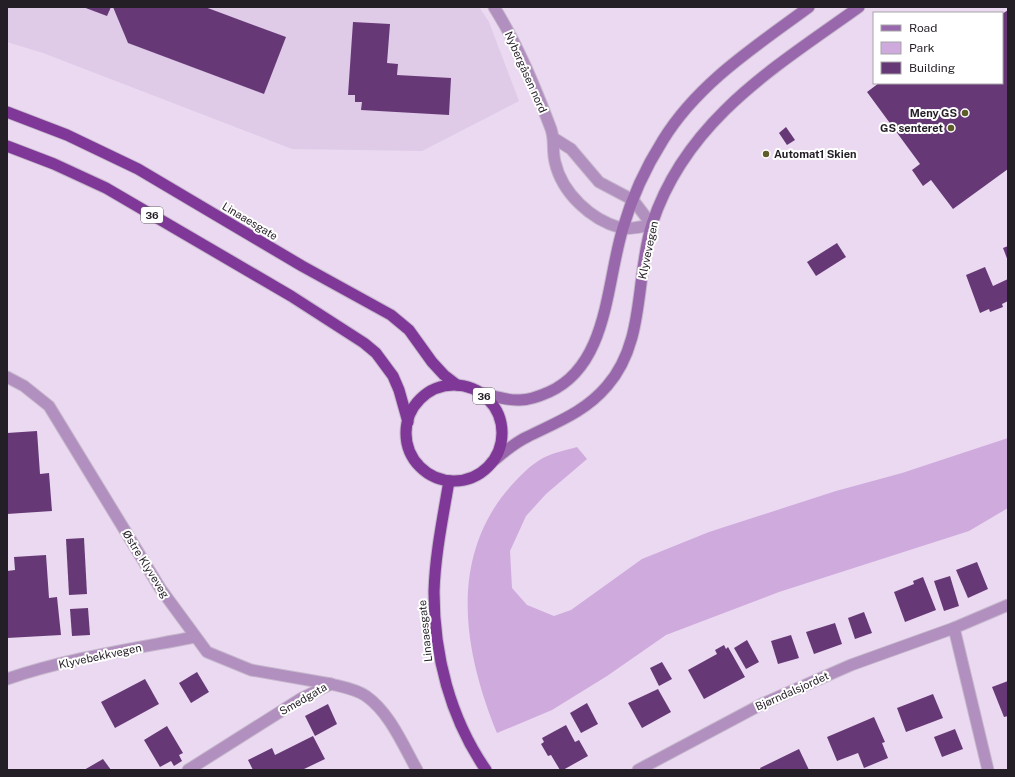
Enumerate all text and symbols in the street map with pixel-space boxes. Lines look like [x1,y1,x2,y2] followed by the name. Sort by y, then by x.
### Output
[873,12,1003,84] legend
[909,21,937,35] text: Road
[503,29,549,115] street label: Nybergåsen nord
[909,41,935,55] text: Park
[909,61,955,75] text: Building
[910,107,957,119] place label: Meny GS
[960,108,970,118] marker: Meny GS
[880,122,943,134] place label: GS senteret
[946,123,956,133] marker: GS senteret
[774,148,857,160] place label: Automat1 Skien
[761,149,771,159] marker: Automat1 Skien
[220,200,280,242] street label: Linaaesgate
[141,207,163,223] road number: 36
[636,220,660,280] street label: Klyvevegen
[473,388,495,404] road number: 36
[120,528,172,600] street label: Østre Klyveveg
[416,599,434,663] street label: Linaaesgate
[57,641,143,671] street label: Klyvebekkvegen
[754,669,830,713] street label: Bjørndalsjordet
[277,681,329,717] street label: Smedgata

